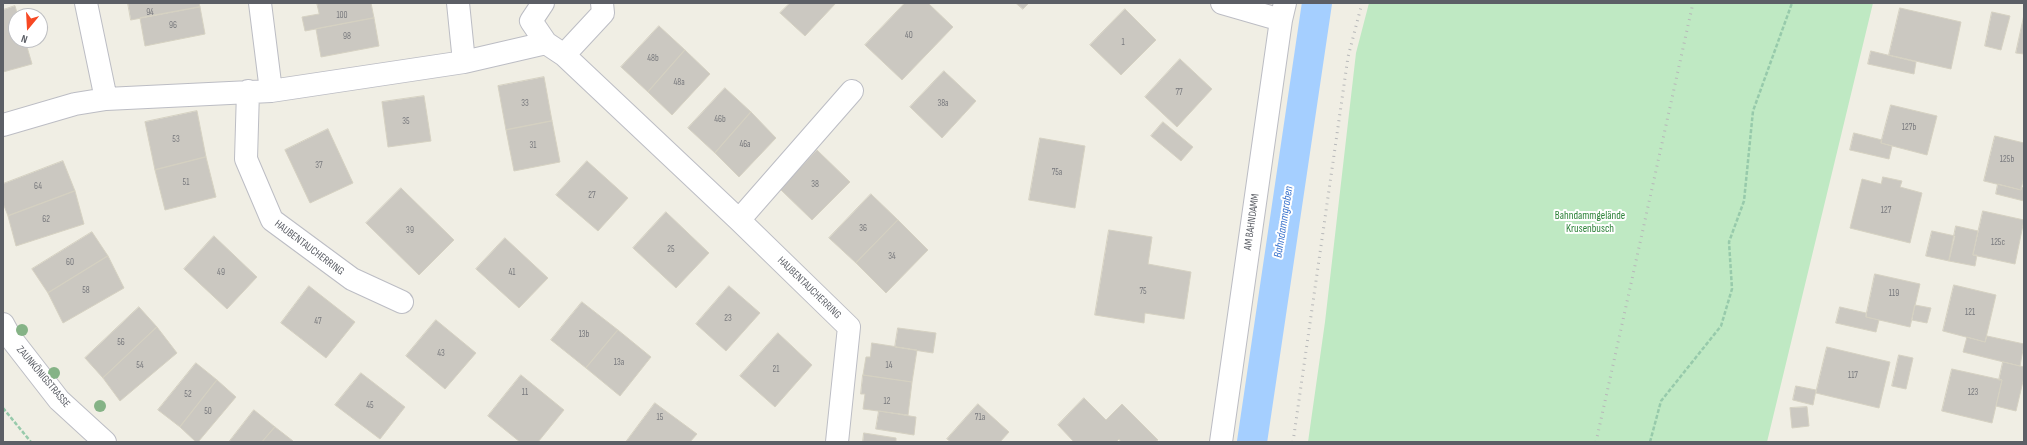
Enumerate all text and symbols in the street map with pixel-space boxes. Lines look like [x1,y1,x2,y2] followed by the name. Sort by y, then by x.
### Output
[8,8,48,48] north arrow
[146,8,154,18] house number: 94
[336,11,348,21] house number: 100
[169,21,177,31] house number: 96
[905,31,913,41] house number: 40
[20,32,29,46] text: N
[343,32,351,42] house number: 98
[1121,38,1125,48] house number: 1
[647,54,659,64] house number: 48b
[673,78,685,88] house number: 48a
[1175,88,1183,98] house number: 77
[521,99,529,109] house number: 33
[937,99,949,109] house number: 38a
[714,115,726,125] house number: 46b
[402,117,410,127] house number: 35
[1902,123,1916,133] house number: 127b
[172,135,180,145] house number: 53
[739,140,751,150] house number: 46a
[530,141,536,151] house number: 31
[2000,155,2014,165] house number: 125b
[315,161,323,171] house number: 37
[1052,168,1062,178] house number: 75a
[183,178,189,188] house number: 51
[811,180,819,190] house number: 38
[34,182,42,192] house number: 64
[1271,185,1297,259] water label: Bahndammgraben
[588,191,596,201] house number: 27
[1242,193,1262,251] street label: AM BAHNDAMM
[1881,206,1891,216] house number: 127
[1555,209,1625,235] park label: Bahndammgelände Krusenbusch
[42,215,50,225] house number: 62
[272,218,346,278] street label: HAUBENTAUCHERRING
[859,224,867,234] house number: 36
[406,226,414,236] house number: 39
[1991,238,2005,248] house number: 125c
[667,245,675,255] house number: 25
[888,252,896,262] house number: 34
[774,254,844,322] street label: HAUBENTAUCHERRING
[66,258,74,268] house number: 60
[217,268,225,278] house number: 49
[509,268,515,278] house number: 41
[82,286,90,296] house number: 58
[1139,287,1147,297] house number: 75
[1889,289,1899,299] house number: 119
[1965,308,1975,318] house number: 121
[724,314,732,324] house number: 23
[314,317,322,327] house number: 47
[579,330,589,340] house number: 13b
[117,338,125,348] house number: 56
[13,344,73,410] street label: ZAUNKÖNIGSTRASSE
[437,349,445,359] house number: 43
[614,358,624,368] house number: 13a
[136,361,144,371] house number: 54
[886,361,892,371] house number: 14
[773,365,779,375] house number: 21
[1848,371,1858,381] house number: 117
[522,388,528,398] house number: 11
[1968,388,1978,398] house number: 123
[184,390,192,400] house number: 52
[884,397,890,407] house number: 12
[366,401,374,411] house number: 45
[204,407,212,417] house number: 50
[657,413,663,423] house number: 15
[975,413,985,423] house number: 71a

